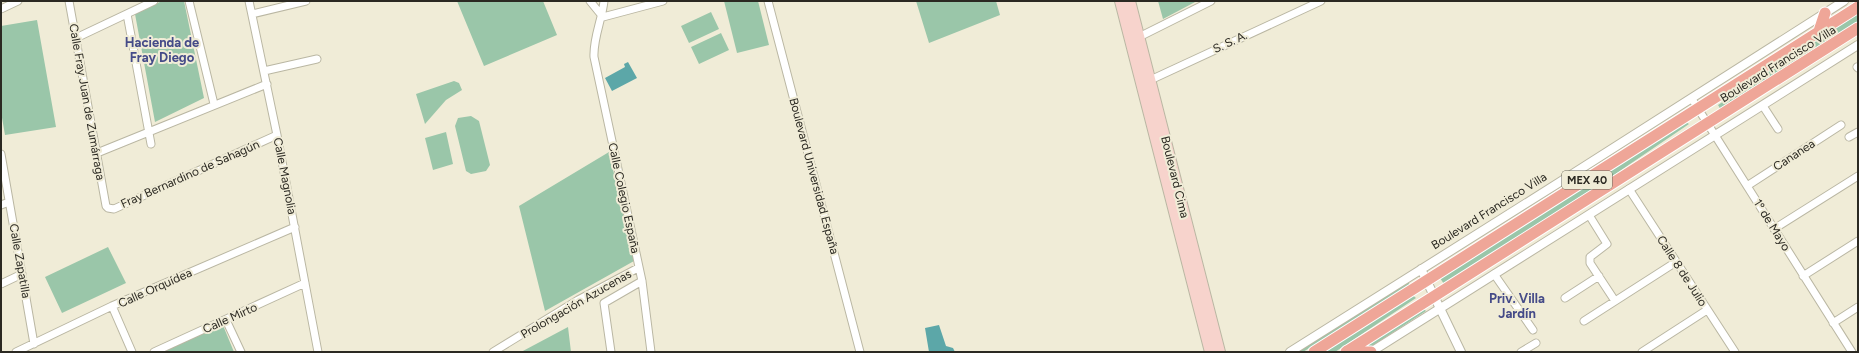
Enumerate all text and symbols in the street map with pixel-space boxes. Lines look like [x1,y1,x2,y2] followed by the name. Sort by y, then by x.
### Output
[66,23,108,181] street label: Calle Fray Juan de Zumárraga
[1718,23,1838,105] street label: Boulevard Francisco Villa
[1211,28,1249,56] street label: S. S. A.
[125,35,199,65] district label: Hacienda de Fray Diego
[786,96,842,256] street label: Boulevard Universidad España
[1158,135,1192,219] street label: Boulevard Cima
[271,136,299,216] street label: Calle Magnolia
[1770,136,1818,174] street label: Cananea
[119,137,262,211] street label: Fray Bernardino de Sahagún
[605,141,643,255] street label: Calle Colegio España
[1429,170,1549,252] street label: Boulevard Francisco Villa
[1562,171,1612,189] road number: MEX 40
[1751,197,1793,253] street label: 1º de Mayo
[7,223,33,299] street label: Calle Zapatilla
[1654,233,1710,309] street label: Calle 8 de Julio
[116,266,194,310] street label: Calle Orquídea
[518,266,634,341] street label: Prolongación Azucenas
[1489,291,1545,321] district label: Priv. Villa Jardín
[201,300,259,336] street label: Calle Mirto

